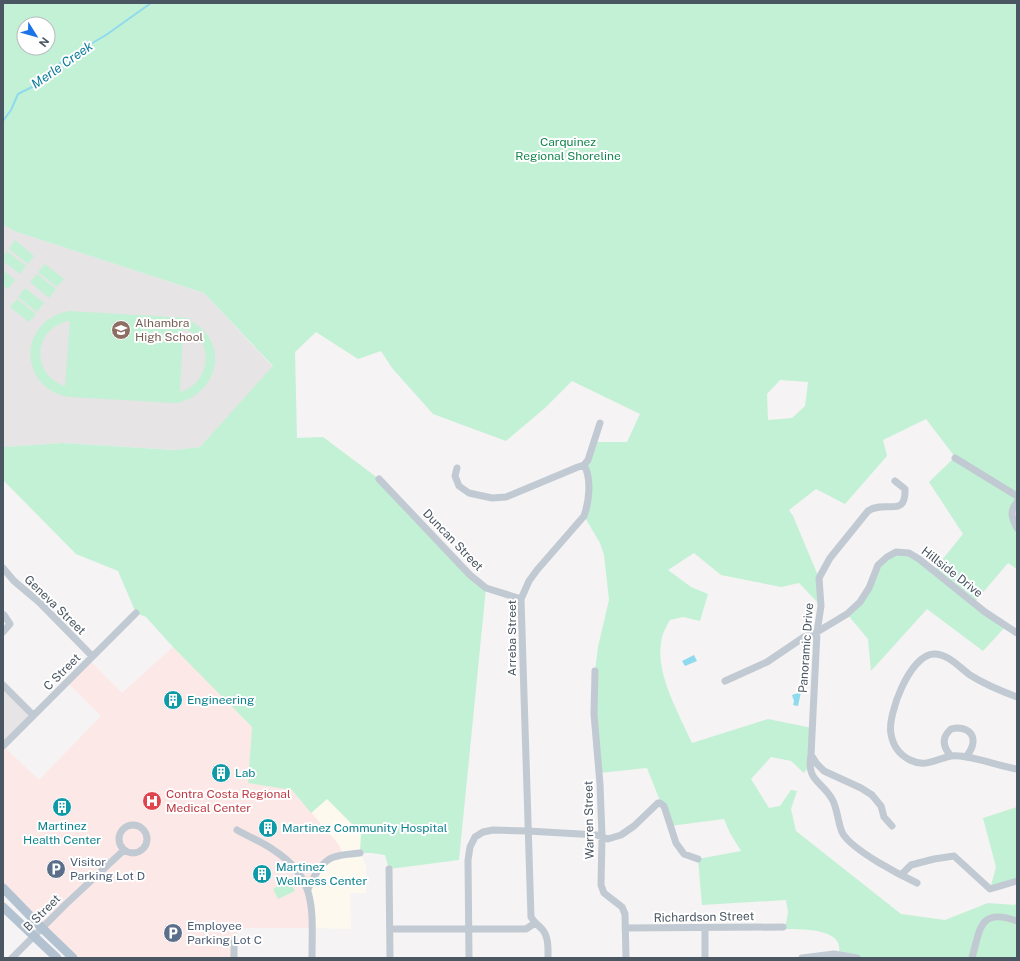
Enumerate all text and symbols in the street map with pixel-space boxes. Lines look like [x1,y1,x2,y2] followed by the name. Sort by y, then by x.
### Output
[16,16,56,56] north arrow
[37,35,51,49] text: N
[28,38,96,92] water label: Merle Creek
[515,135,621,163] park label: Carquinez Regional Shoreline
[135,316,203,344] place label: Alhambra High School
[110,319,132,341] school or university icon: Alhambra High School
[420,506,486,574] street label: Duncan Street
[919,544,986,600] street label: Hillside Drive
[21,572,89,638] street label: Geneva Street
[505,600,519,676] street label: Arreba Street
[796,602,816,694] street label: Panoramic Drive
[41,650,84,693] street label: C Street
[162,689,184,711] building icon: Engineering
[187,693,254,707] place label: Engineering
[210,762,232,784] building icon: Lab
[235,766,256,780] place label: Lab
[581,780,597,859] street label: Warren Street
[166,787,291,815] place label: Contra Costa Regional Medical Center
[141,790,163,812] hospital icon: Contra Costa Regional Medical Center
[51,796,73,818] building icon: Martinez Health Center
[257,817,279,839] building icon: Martinez Community Hospital
[23,819,101,847] place label: Martinez Health Center
[282,821,448,835] place label: Martinez Community Hospital
[70,855,145,883] place label: Visitor Parking Lot D
[45,858,67,880] parking icon: Visitor Parking Lot D
[276,860,367,888] place label: Martinez Wellness Center
[251,863,273,885] building icon: Martinez Wellness Center
[21,892,63,934] street label: B Street
[654,909,755,925] street label: Richardson Street
[187,919,262,947] place label: Employee Parking Lot C
[162,922,184,944] parking icon: Employee Parking Lot C

